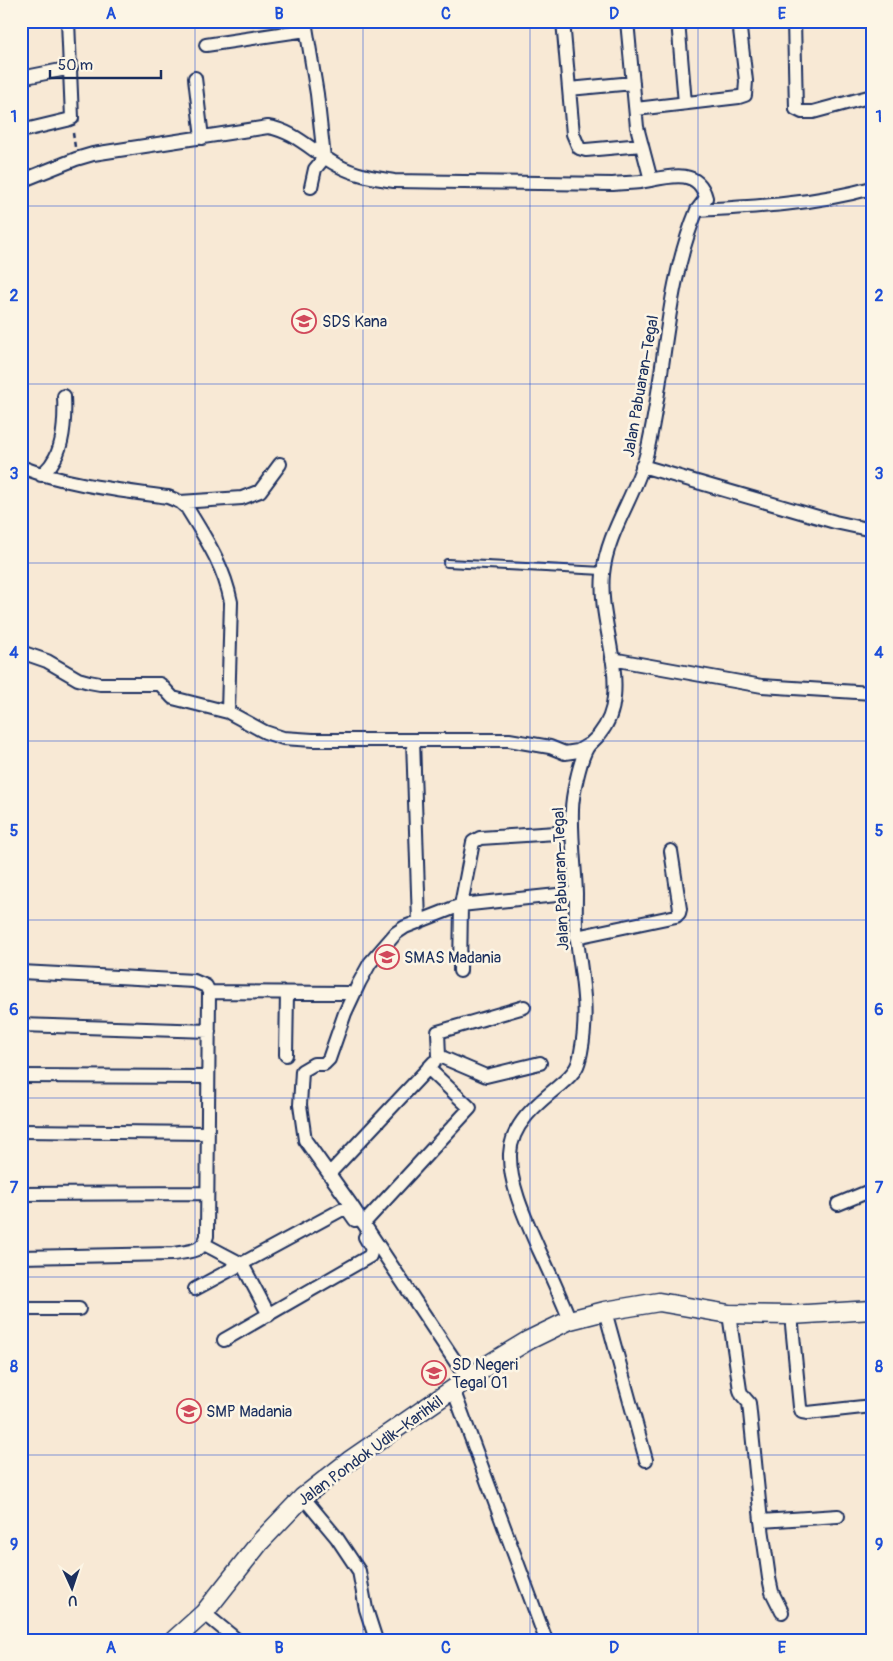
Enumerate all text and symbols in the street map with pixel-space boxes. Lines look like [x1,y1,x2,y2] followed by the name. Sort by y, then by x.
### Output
[106,4,117,24] text: A
[274,4,284,24] text: B
[441,4,451,24] text: C
[609,4,619,24] text: D
[778,4,787,24] text: E
[50,48,161,80] scale bar
[58,56,93,75] text: 50 m
[11,107,17,127] text: 1
[876,107,882,127] text: 1
[10,286,19,306] text: 2
[875,286,884,306] text: 2
[291,308,317,334] school or university icon: SDS Kana
[322,312,387,332] place label: SDS Kana
[619,314,663,459] street label: Jalan Pabuaran–Tegal
[10,464,19,484] text: 3
[875,464,884,484] text: 3
[9,643,19,663] text: 4
[874,643,884,663] text: 4
[548,807,573,951] street label: Jalan Pabuaran–Tegal
[10,821,19,841] text: 5
[875,821,884,841] text: 5
[374,944,400,970] school or university icon: SMAS Madania
[404,948,501,968] place label: SMAS Madania
[9,1000,19,1020] text: 6
[874,1000,884,1020] text: 6
[10,1178,19,1198] text: 7
[875,1178,884,1198] text: 7
[452,1355,518,1393] place label: SD Negeri Tegal 01
[10,1357,18,1377] text: 8
[875,1357,883,1377] text: 8
[421,1360,447,1386] school or university icon: SD Negeri Tegal 01
[294,1391,447,1510] street label: Jalan Pondok Udik–Karihkil
[176,1398,202,1424] school or university icon: SMP Madania
[206,1402,292,1422] place label: SMP Madania
[10,1535,18,1555] text: 9
[875,1535,883,1555] text: 9
[48,1564,98,1614] north arrow
[68,1592,78,1609] text: U
[106,1638,117,1658] text: A
[274,1638,284,1658] text: B
[441,1638,451,1658] text: C
[609,1638,619,1658] text: D
[778,1638,787,1658] text: E

